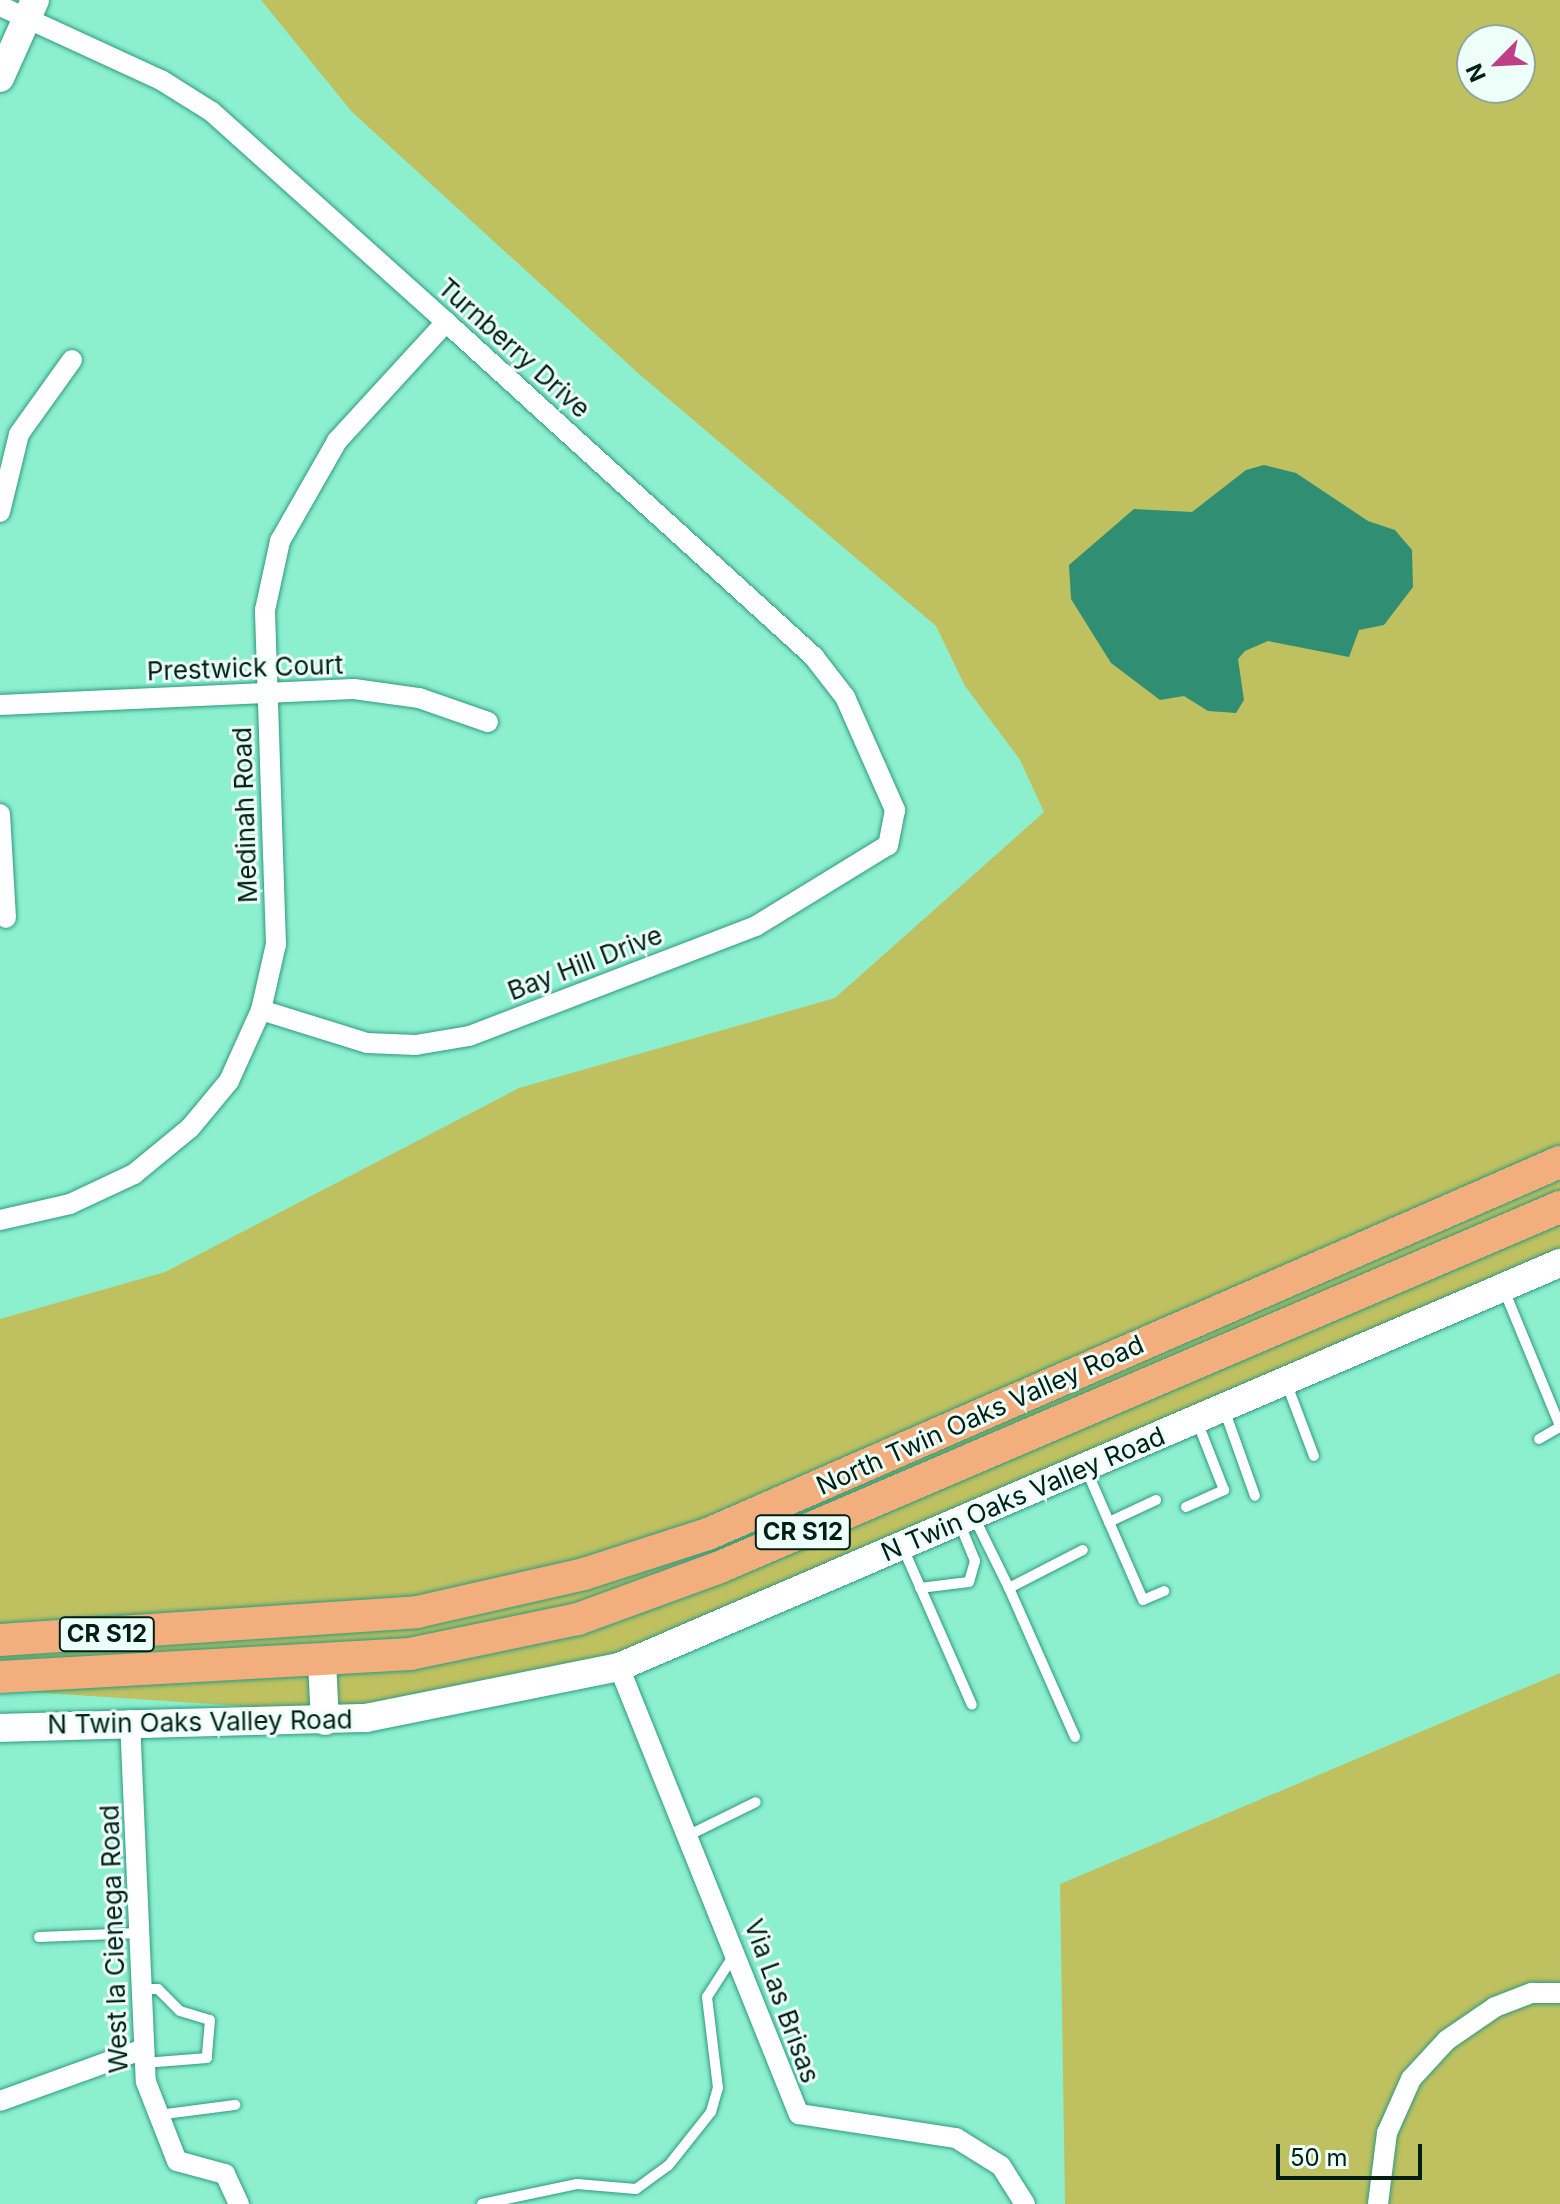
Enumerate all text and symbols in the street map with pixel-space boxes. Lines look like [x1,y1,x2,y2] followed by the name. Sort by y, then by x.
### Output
[1456,24,1536,104] north arrow
[1461,60,1491,86] text: N
[432,272,596,424] street label: Turnberry Drive
[146,649,344,687] street label: Prestwick Court
[226,726,264,904] street label: Medinah Road
[503,919,667,1007] street label: Bay Hill Drive
[812,1329,1148,1501] street label: North Twin Oaks Valley Road
[876,1420,1170,1568] street label: N Twin Oaks Valley Road
[753,1512,853,1552] road number: CR S12
[57,1614,157,1654] road number: CR S12
[47,1704,353,1740] street label: N Twin Oaks Valley Road
[94,1804,134,2074] street label: West la Cienega Road
[738,1915,826,2087] street label: Via Las Brisas
[1280,2128,1426,2178] scale bar
[1290,2143,1348,2172] text: 50 m

